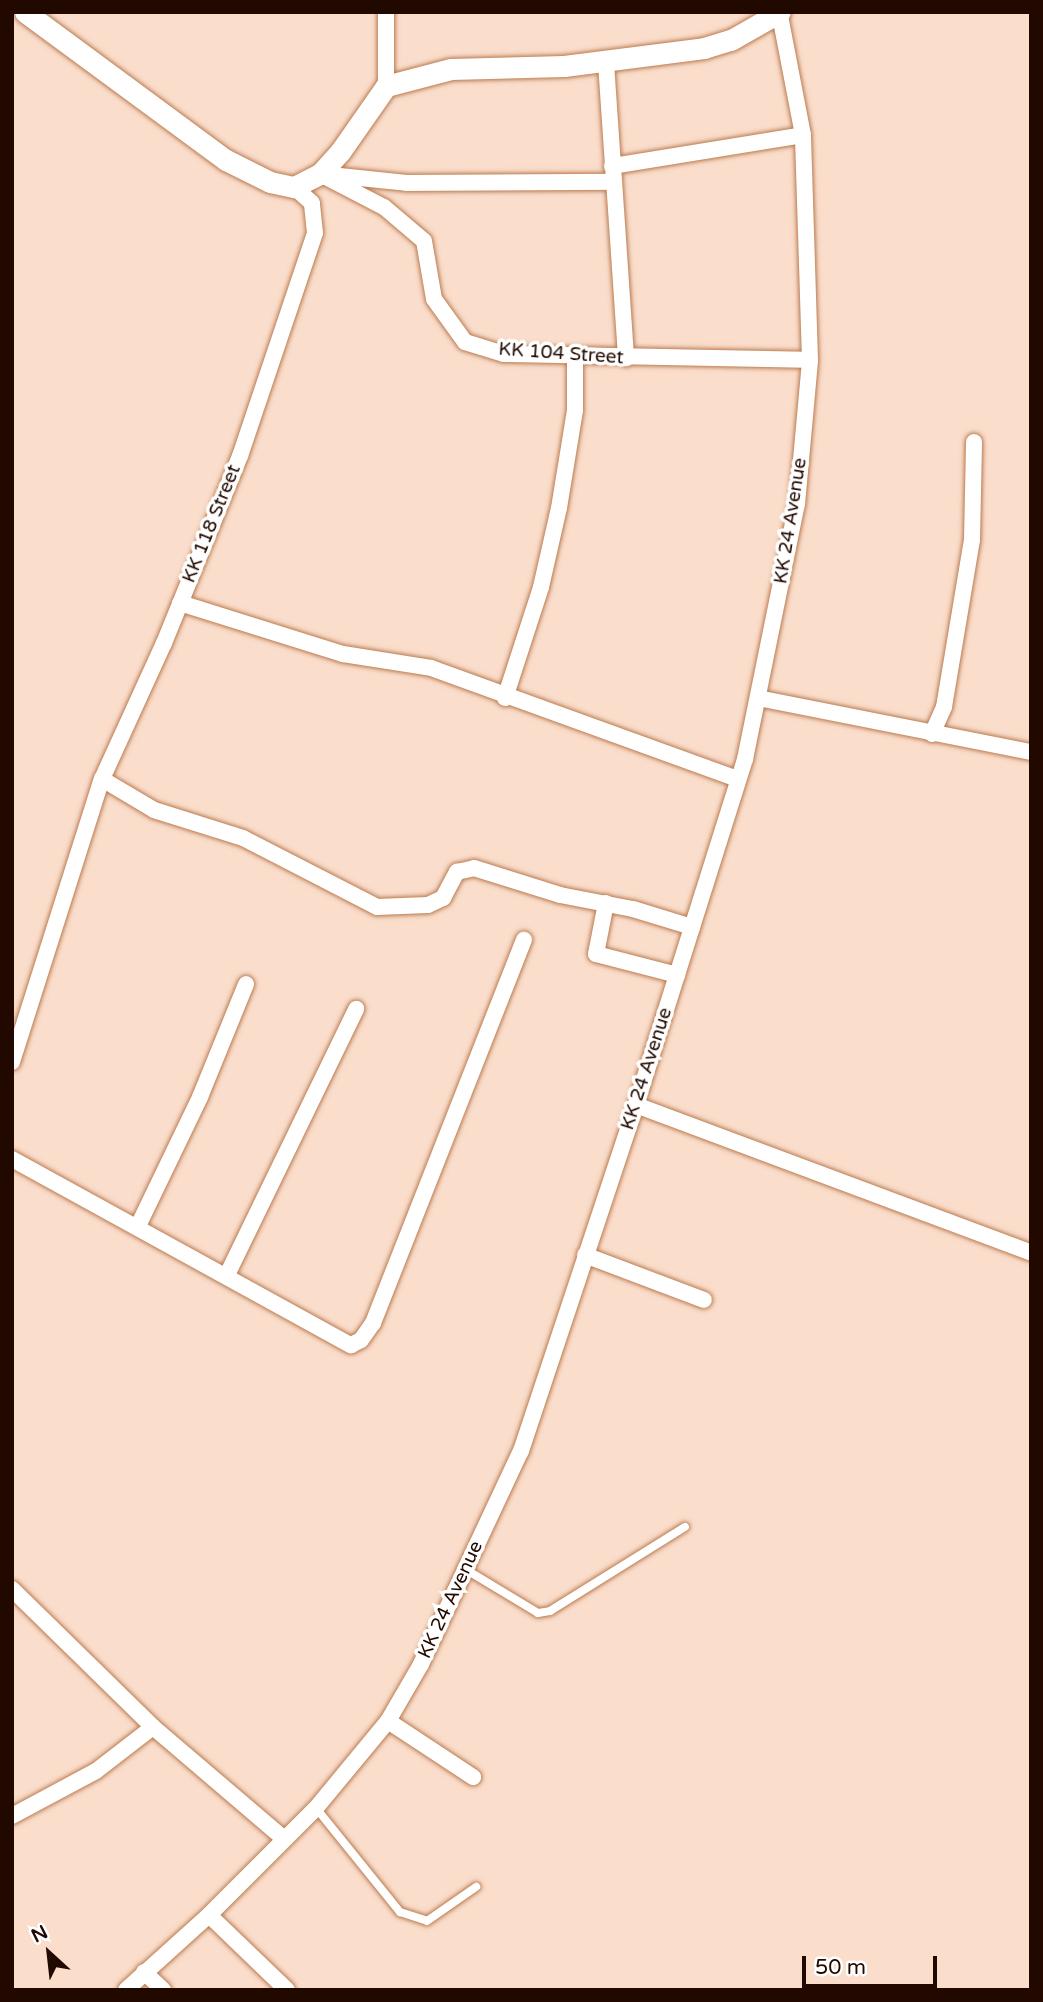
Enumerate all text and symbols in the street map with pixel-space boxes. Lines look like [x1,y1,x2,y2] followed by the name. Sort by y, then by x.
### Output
[498,338,624,370] street label: KK 104 Street
[770,456,812,586] street label: KK 24 Avenue
[178,462,246,586] street label: KK 118 Street
[617,1005,677,1133] street label: KK 24 Avenue
[414,1538,488,1662] street label: KK 24 Avenue
[14,1918,84,1988] north arrow
[28,1921,51,1948] text: N
[805,1942,940,1986] scale bar
[815,1955,866,1980] text: 50 m

